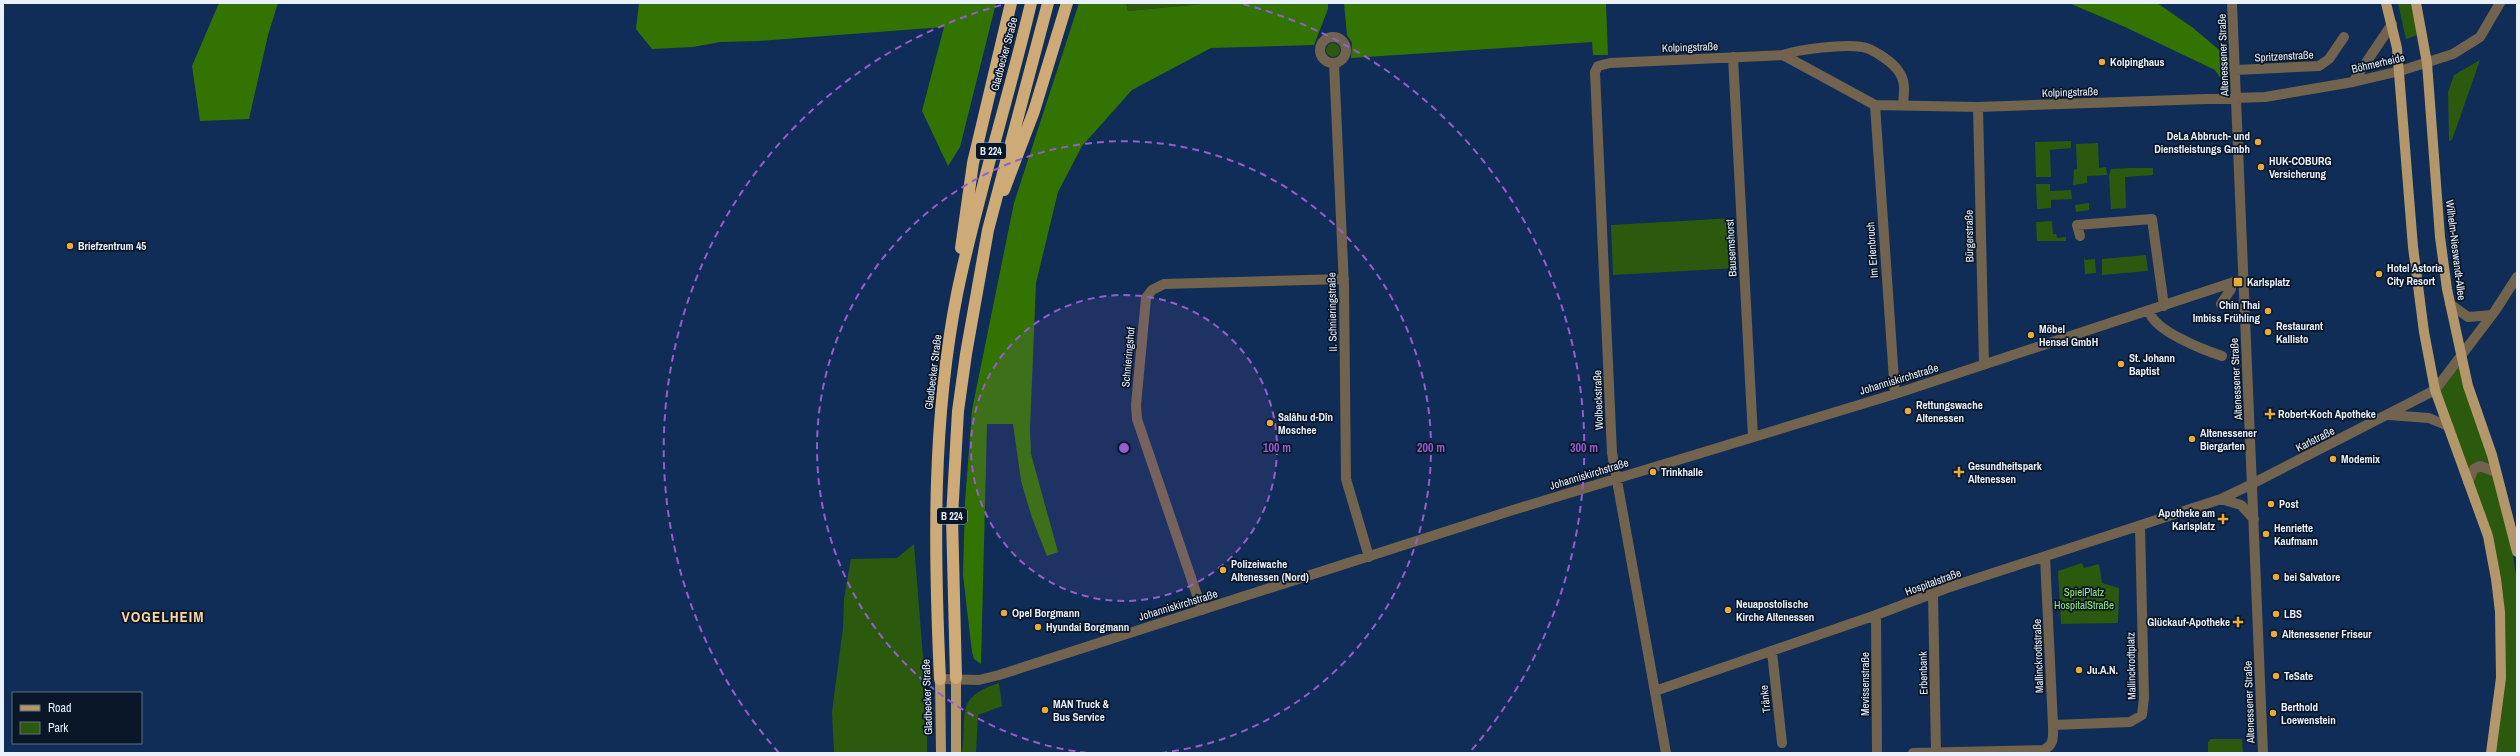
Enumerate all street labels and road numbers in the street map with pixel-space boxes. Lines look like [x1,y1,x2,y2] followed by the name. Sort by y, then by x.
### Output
[2215,14,2231,97] street label: Altenessener Straße
[987,16,1021,92] street label: Gladbecker Straße
[1662,39,1718,55] street label: Kolpingstraße
[2254,47,2314,65] street label: Spritzenstraße
[2350,50,2406,76] street label: Böhmerheide
[2042,84,2098,100] street label: Kolpingstraße
[976,143,1006,159] road number: B 224
[2443,199,2469,301] street label: Wilhelm-Nieswandt-Allee
[1962,210,1976,262] street label: Bürgerstraße
[1722,218,1739,277] street label: Bausemshorst
[1863,222,1881,278] street label: Im Erlenbruch
[1324,272,1340,352] street label: II. Schnieringstraße
[1118,326,1138,388] street label: Schnieringshof
[921,334,945,410] street label: Gladbecker Straße
[2227,338,2245,421] street label: Altenessener Straße
[1858,360,1940,398] street label: Johanniskirchstraße
[1590,370,1606,430] street label: Wolbeckstraße
[2293,423,2337,455] street label: Karlstraße
[1548,455,1630,493] street label: Johanniskirchstraße
[937,508,967,524] road number: B 224
[1903,565,1963,599] street label: Hospitalstraße
[1137,586,1219,624] street label: Johanniskirchstraße
[2030,619,2046,693] street label: Mallinckrodtstraße
[2123,632,2139,700] street label: Mallinckrodtplatz
[1916,651,1930,695] street label: Erbenbank
[1858,652,1872,716] street label: Mevissenstraße
[919,659,935,735] street label: Gladbecker Straße
[2241,661,2257,744] street label: Altenessener Straße
[1757,684,1773,714] street label: Tränke

